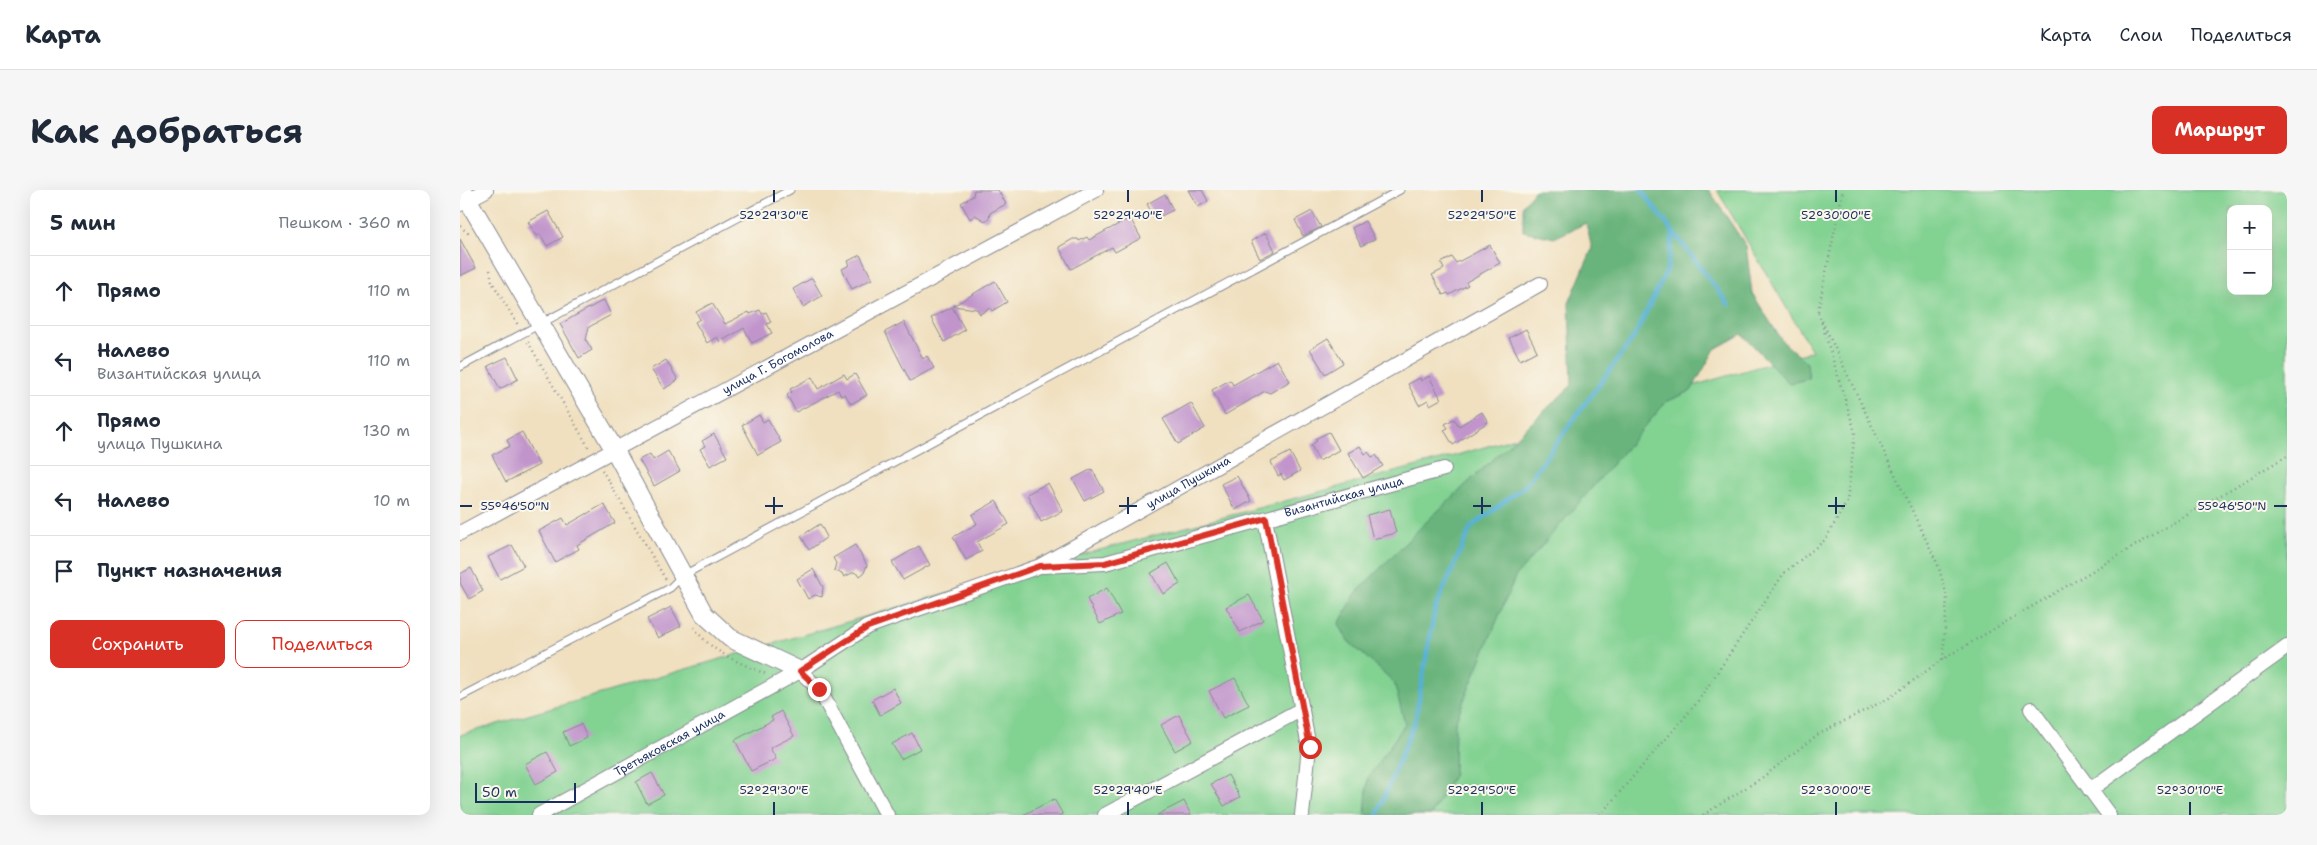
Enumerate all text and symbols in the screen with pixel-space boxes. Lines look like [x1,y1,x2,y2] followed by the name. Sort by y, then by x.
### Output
[25,19,101,51] text: Карта
[2040,23,2091,47] text: Карта
[2119,23,2163,47] text: Слои
[2191,23,2292,47] text: Поделиться
[2152,106,2287,154] button: Маршрут
[30,107,303,154] text: Как добраться
[2227,205,2272,295] map controls
[2227,205,2272,250] button: +
[739,207,809,223] text: 52°29'30"E
[1093,207,1163,223] text: 52°29'40"E
[1448,207,1516,223] text: 52°29'50"E
[1801,207,1871,223] text: 52°30'00"E
[50,209,116,237] text: 5 мин
[279,212,410,233] text: Пешком · 360 m
[2227,250,2272,295] button: −
[50,277,78,305] icon: ahead
[97,278,161,303] text: Прямо
[367,280,410,301] text: 110 m
[720,325,836,398] street label: улица Г. Богомолова
[97,338,170,363] text: Налево
[50,347,78,375] icon: left
[367,350,410,371] text: 110 m
[97,363,261,384] text: Византийская улица
[97,408,161,433] text: Прямо
[50,417,78,445] icon: ahead
[363,420,410,441] text: 130 m
[97,433,223,454] text: улица Пушкина
[1143,452,1234,512] street label: улица Пушкина
[1282,472,1406,521] street label: Византийская улица
[50,487,78,515] icon: left
[97,488,170,513] text: Налево
[373,490,410,511] text: 10 m
[480,498,550,514] text: 55°46'50"N
[2197,498,2267,514] text: 55°46'50"N
[50,557,78,585] icon: arrive
[97,558,282,583] text: Пункт назначения
[50,620,225,668] button: Сохранить
[235,620,410,668] button: Поделиться
[808,678,831,701] route end
[611,706,728,780] street label: Третьяковская улица
[1299,736,1322,759] route start
[475,780,576,803] scale bar
[739,782,809,798] text: 52°29'30"E
[1093,782,1163,798] text: 52°29'40"E
[1448,782,1516,798] text: 52°29'50"E
[1801,782,1871,798] text: 52°30'00"E
[2157,782,2223,798] text: 52°30'10"E
[482,783,517,801] text: 50 m

